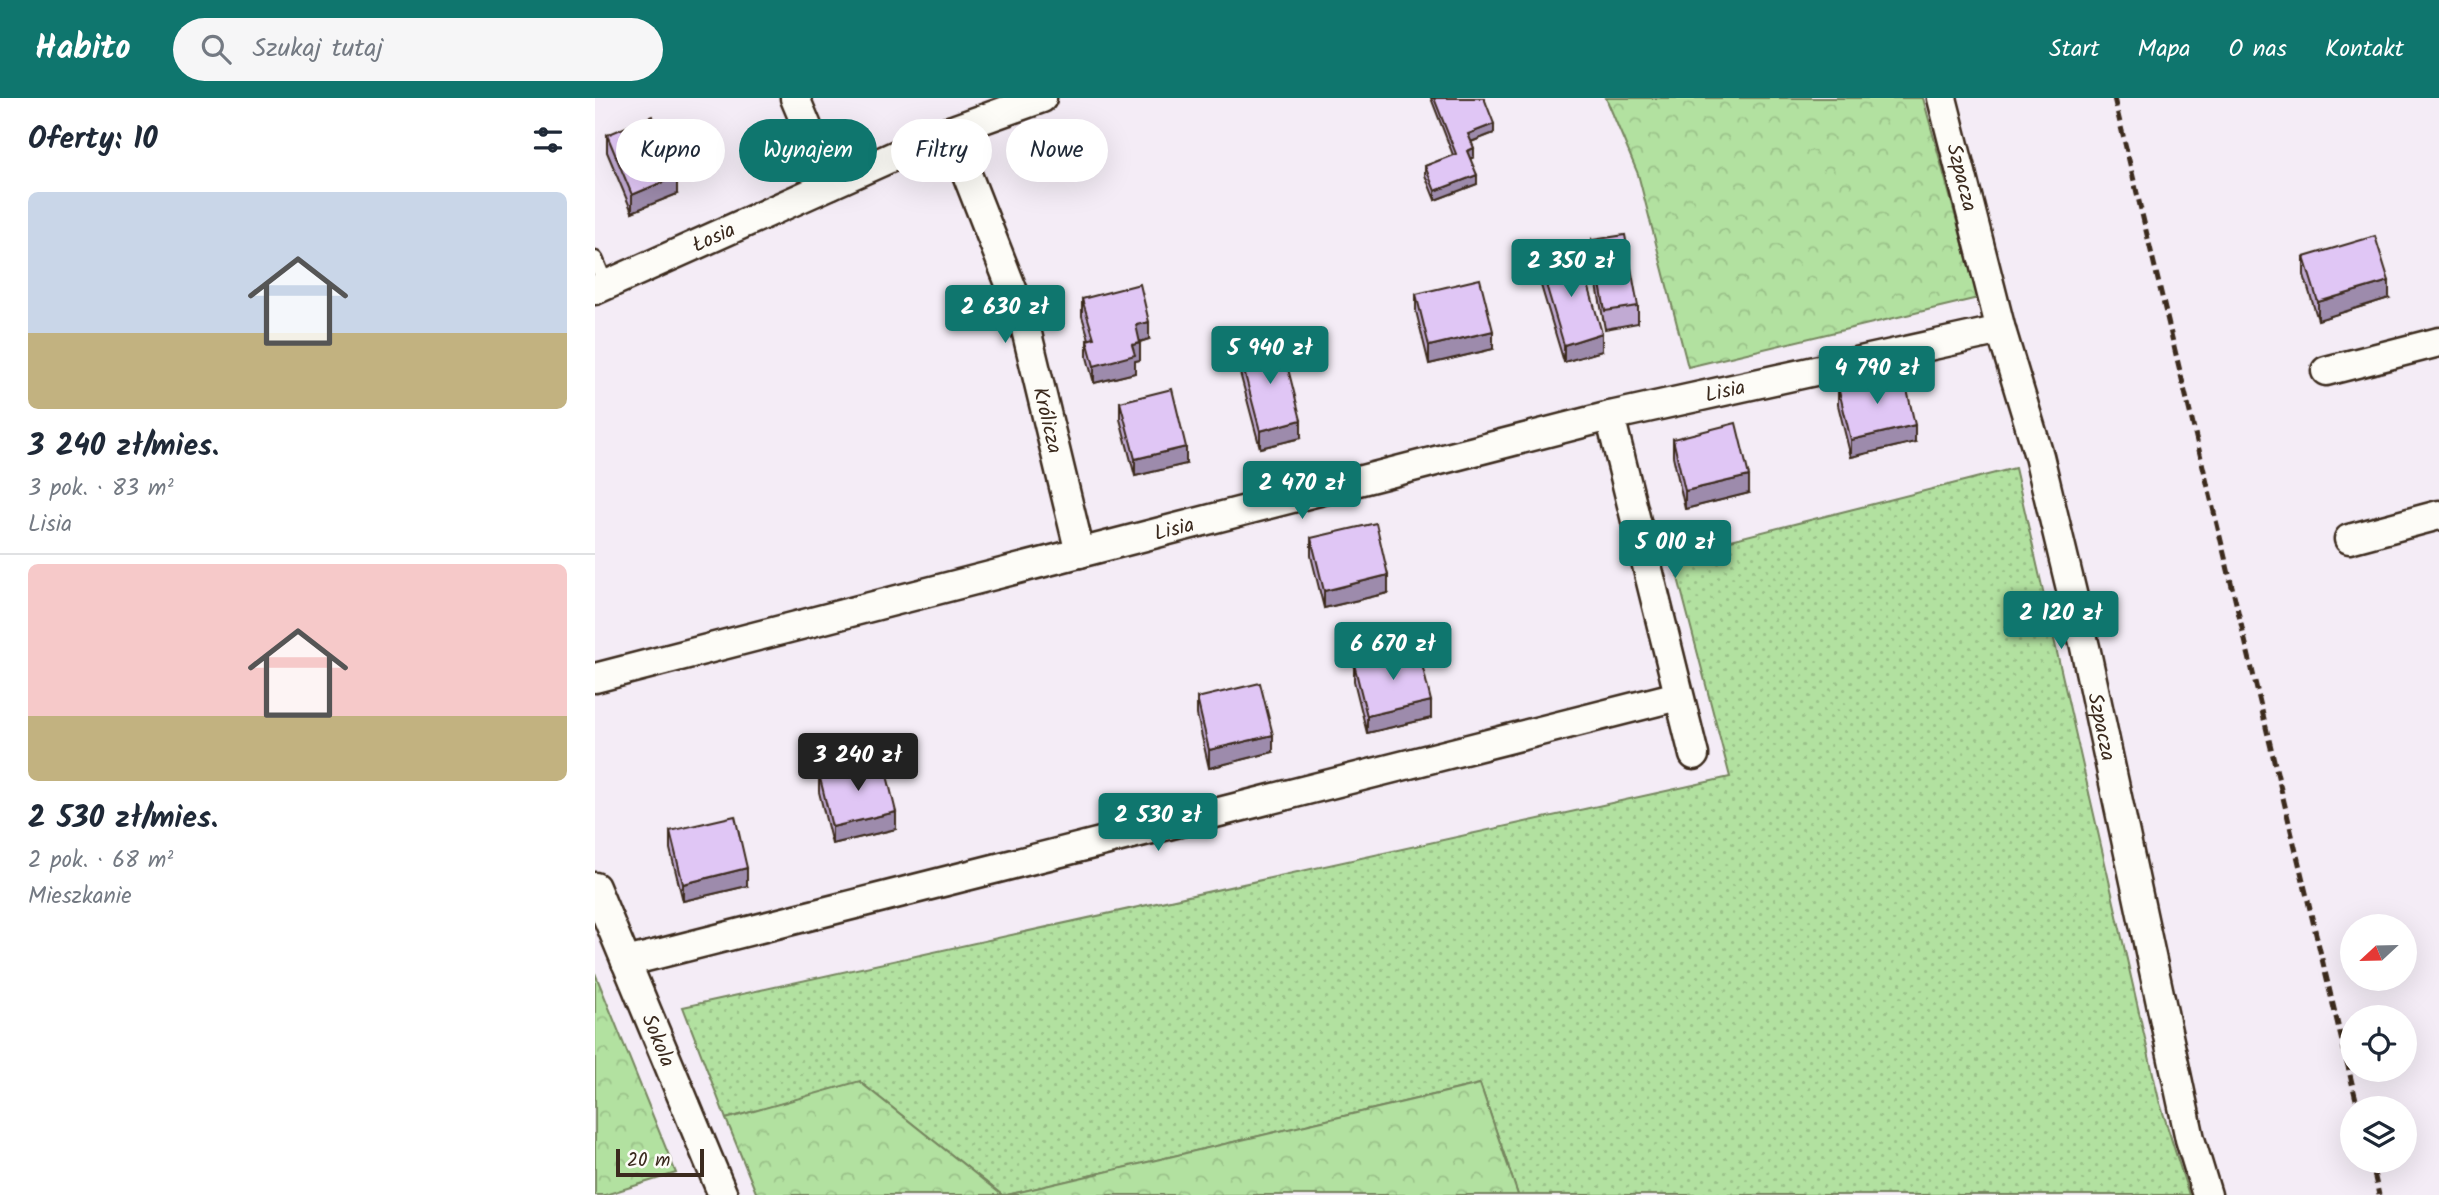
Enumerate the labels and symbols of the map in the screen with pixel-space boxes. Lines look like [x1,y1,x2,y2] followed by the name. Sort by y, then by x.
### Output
[1936,140,1985,215] street label: Szpacza
[687,214,741,262] street label: Łosia
[1499,240,1643,299] pin: 2 350 zł
[933,286,1077,345] pin: 2 630 zł
[1198,327,1342,386] pin: 5 940 zł
[1805,346,1949,406] pin: 4 790 zł
[1702,372,1749,413] street label: Lisia
[1023,384,1070,457] street label: Królicza
[1230,462,1374,521] pin: 2 470 zł
[1151,509,1198,551] street label: Lisia
[1603,520,1747,580] pin: 5 010 zł
[1989,592,2133,651] pin: 2 120 zł
[1321,622,1465,682] pin: 6 670 zł
[2077,690,2124,764] street label: Szpacza
[786,734,930,793] pin: 3 240 zł
[1086,794,1230,853] pin: 2 530 zł
[2340,914,2417,990] north arrow
[632,1009,683,1073] street label: Sokola
[616,1146,703,1178] scale bar

